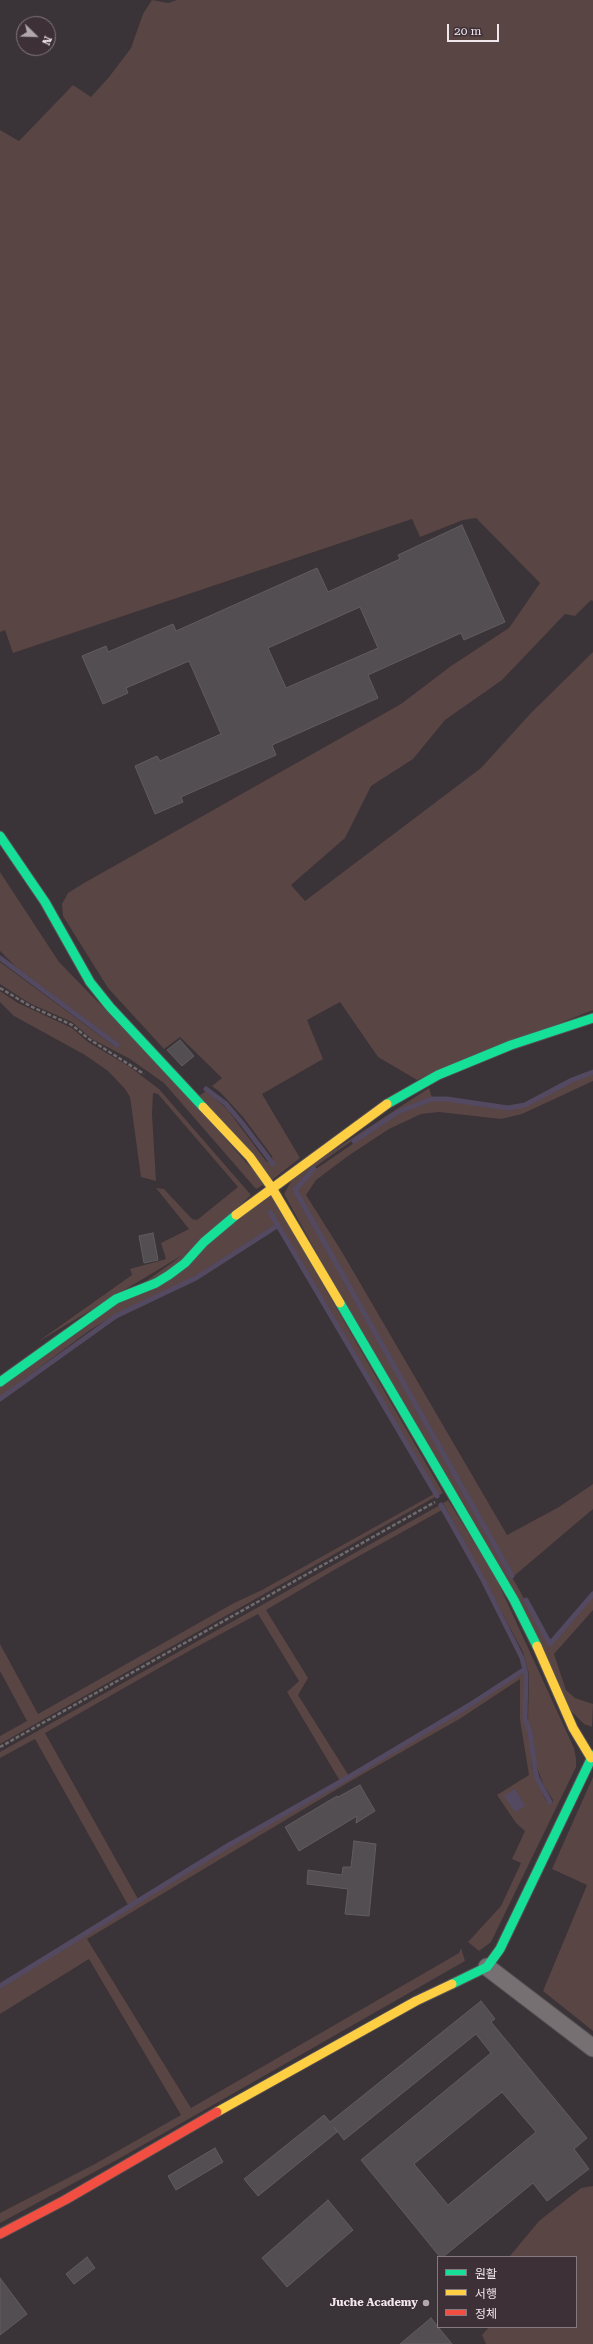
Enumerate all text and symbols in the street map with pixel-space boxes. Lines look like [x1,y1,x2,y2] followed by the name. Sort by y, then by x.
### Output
[16,16,56,56] north arrow
[449,16,501,42] scale bar
[454,24,481,38] text: 20 m
[39,34,54,47] text: N
[437,2256,577,2328] legend
[475,2267,497,2281] text: 원활
[475,2287,497,2301] text: 서행
[330,2296,418,2310] place label: Juche Academy
[421,2298,431,2308] marker: Juche Academy
[475,2307,497,2321] text: 정체

